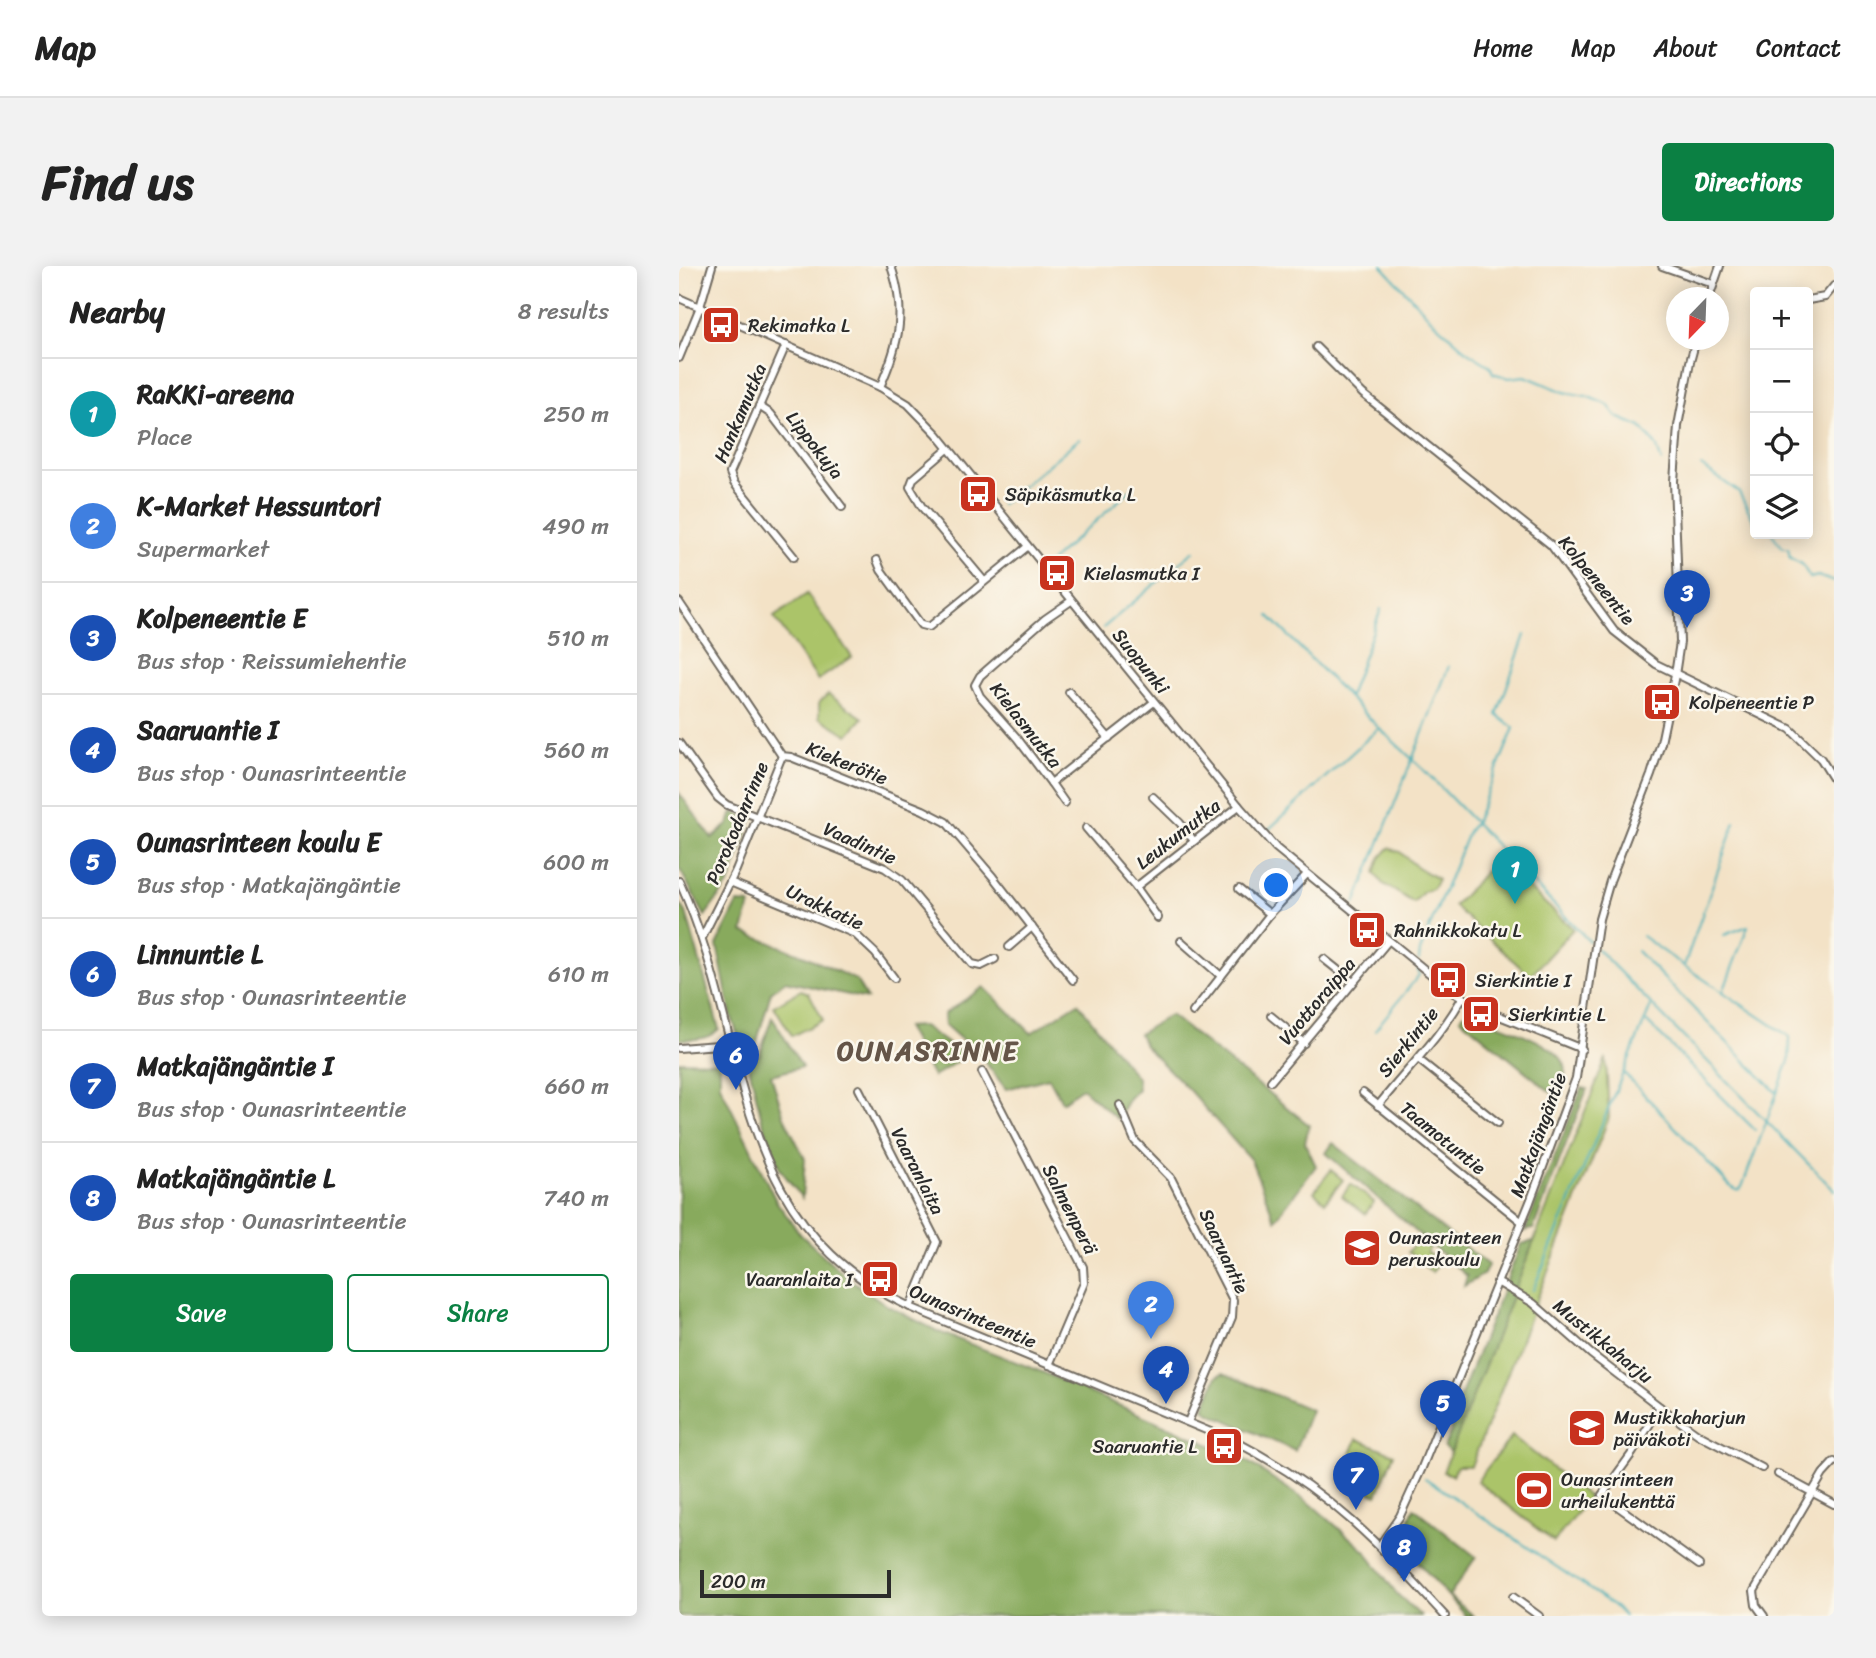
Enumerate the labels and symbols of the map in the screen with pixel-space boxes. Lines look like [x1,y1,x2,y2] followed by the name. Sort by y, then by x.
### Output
[1666,287,1729,350] north arrow
[700,304,742,346] bus stop icon: Rekimatka L
[748,309,850,342] place label: Rekimatka L
[704,358,776,468] street label: Hankamutka
[777,403,853,487] street label: Lippokuja
[957,473,999,515] bus stop icon: Säpikäsmutka L
[1005,478,1136,511] place label: Säpikäsmutka L
[1550,527,1644,633] street label: Kolpeneentie
[1036,552,1078,594] bus stop icon: Kielasmutka I
[1084,557,1201,590] place label: Kielasmutka I
[1664,570,1710,628] pin: 3
[1104,620,1179,702] street label: Suopunki
[981,674,1071,776] street label: Kielasmutka
[1641,681,1683,723] bus stop icon: Kolpeneentie P
[1689,686,1815,719] place label: Kolpeneentie P
[801,732,893,794] street label: Kiekerötie
[696,756,778,890] street label: Porokodanrinne
[1128,790,1228,878] street label: Leukumutka
[818,812,902,874] street label: Vaadintie
[1492,846,1538,904] pin: 1
[1259,868,1293,902] your location
[780,875,870,940] street label: Urakkatie
[1346,909,1388,951] bus stop icon: Rahnikkokatu L
[1394,914,1522,947] place label: Rahnikkokatu L
[1270,949,1364,1053] street label: Vuottoraippa
[1427,959,1469,1001] bus stop icon: Sierkintie I
[1475,964,1573,997] place label: Sierkintie I
[1460,993,1502,1035] bus stop icon: Sierkintie L
[1508,998,1606,1031] place label: Sierkintie L
[1369,999,1447,1085] street label: Sierkintie
[837,1028,1020,1074] district label: OUNASRINNE
[713,1032,759,1090] pin: 6
[1500,1068,1576,1202] street label: Matkajängäntie
[1392,1093,1494,1183] street label: Taamotuntie
[882,1121,954,1221] street label: Vaaranlaita
[1033,1158,1108,1261] street label: Salmenperä
[1190,1203,1258,1299] street label: Saaruantie
[1388,1221,1501,1276] place label: Ounasrinteen peruskoulu
[1341,1227,1383,1269] school or university icon: Ounasrinteen peruskoulu
[859,1258,901,1300] bus stop icon: Vaaranlaita I
[746,1263,854,1296] place label: Vaaranlaita I
[904,1274,1042,1358] street label: Ounasrinteentie
[1128,1281,1174,1339] pin: 2
[1545,1290,1661,1392] street label: Mustikkaharju
[1143,1346,1189,1404] pin: 4
[1420,1380,1466,1438] pin: 5
[1613,1401,1746,1456] place label: Mustikkaharjun päiväkoti
[1566,1407,1608,1449] school or university icon: Mustikkaharjun päiväkoti
[1203,1425,1245,1467] bus stop icon: Saaruantie L
[1092,1430,1197,1463] place label: Saaruantie L
[1333,1452,1379,1510] pin: 7
[1561,1463,1676,1518] place label: Ounasrinteen urheilukenttä
[1513,1469,1555,1511] sports icon: Ounasrinteen urheilukenttä
[1381,1524,1427,1582] pin: 8
[700,1567,891,1599] scale bar

